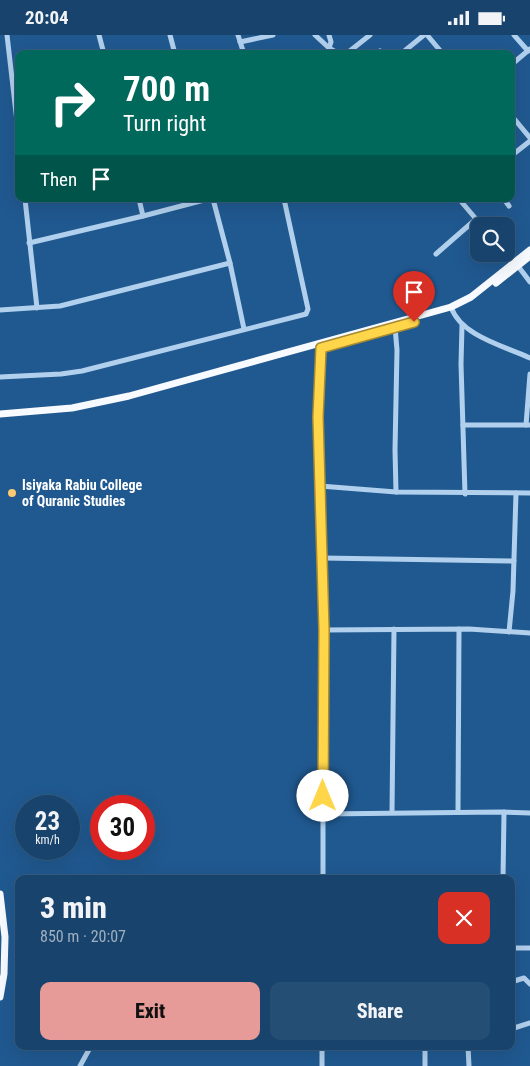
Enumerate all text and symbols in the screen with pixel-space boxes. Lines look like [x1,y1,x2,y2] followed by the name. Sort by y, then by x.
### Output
[25,6,69,29] text: 20:04
[123,69,210,110] text: 700 m
[40,70,105,135] icon: right
[123,111,206,136] text: Turn right
[87,165,115,193] icon: arrive
[40,168,77,191] text: Then
[470,217,515,262] map controls
[470,217,515,262] button: search
[393,271,435,322] pin
[400,278,428,306] icon: arrive
[22,477,143,509] place label: Isiyaka Rabiu College of Quranic Studies
[6,487,18,499] marker: Isiyaka Rabiu College of Quranic Studies
[296,769,348,821] position arrow
[90,795,155,860] speed limit sign: 30
[35,807,60,836] text: 23
[35,833,60,847] text: km/h
[40,890,107,925] text: 3 min
[438,892,490,944] button: close
[40,927,126,946] text: 850 m · 20:07
[40,982,260,1040] button: Exit
[270,982,490,1040] button: Share

